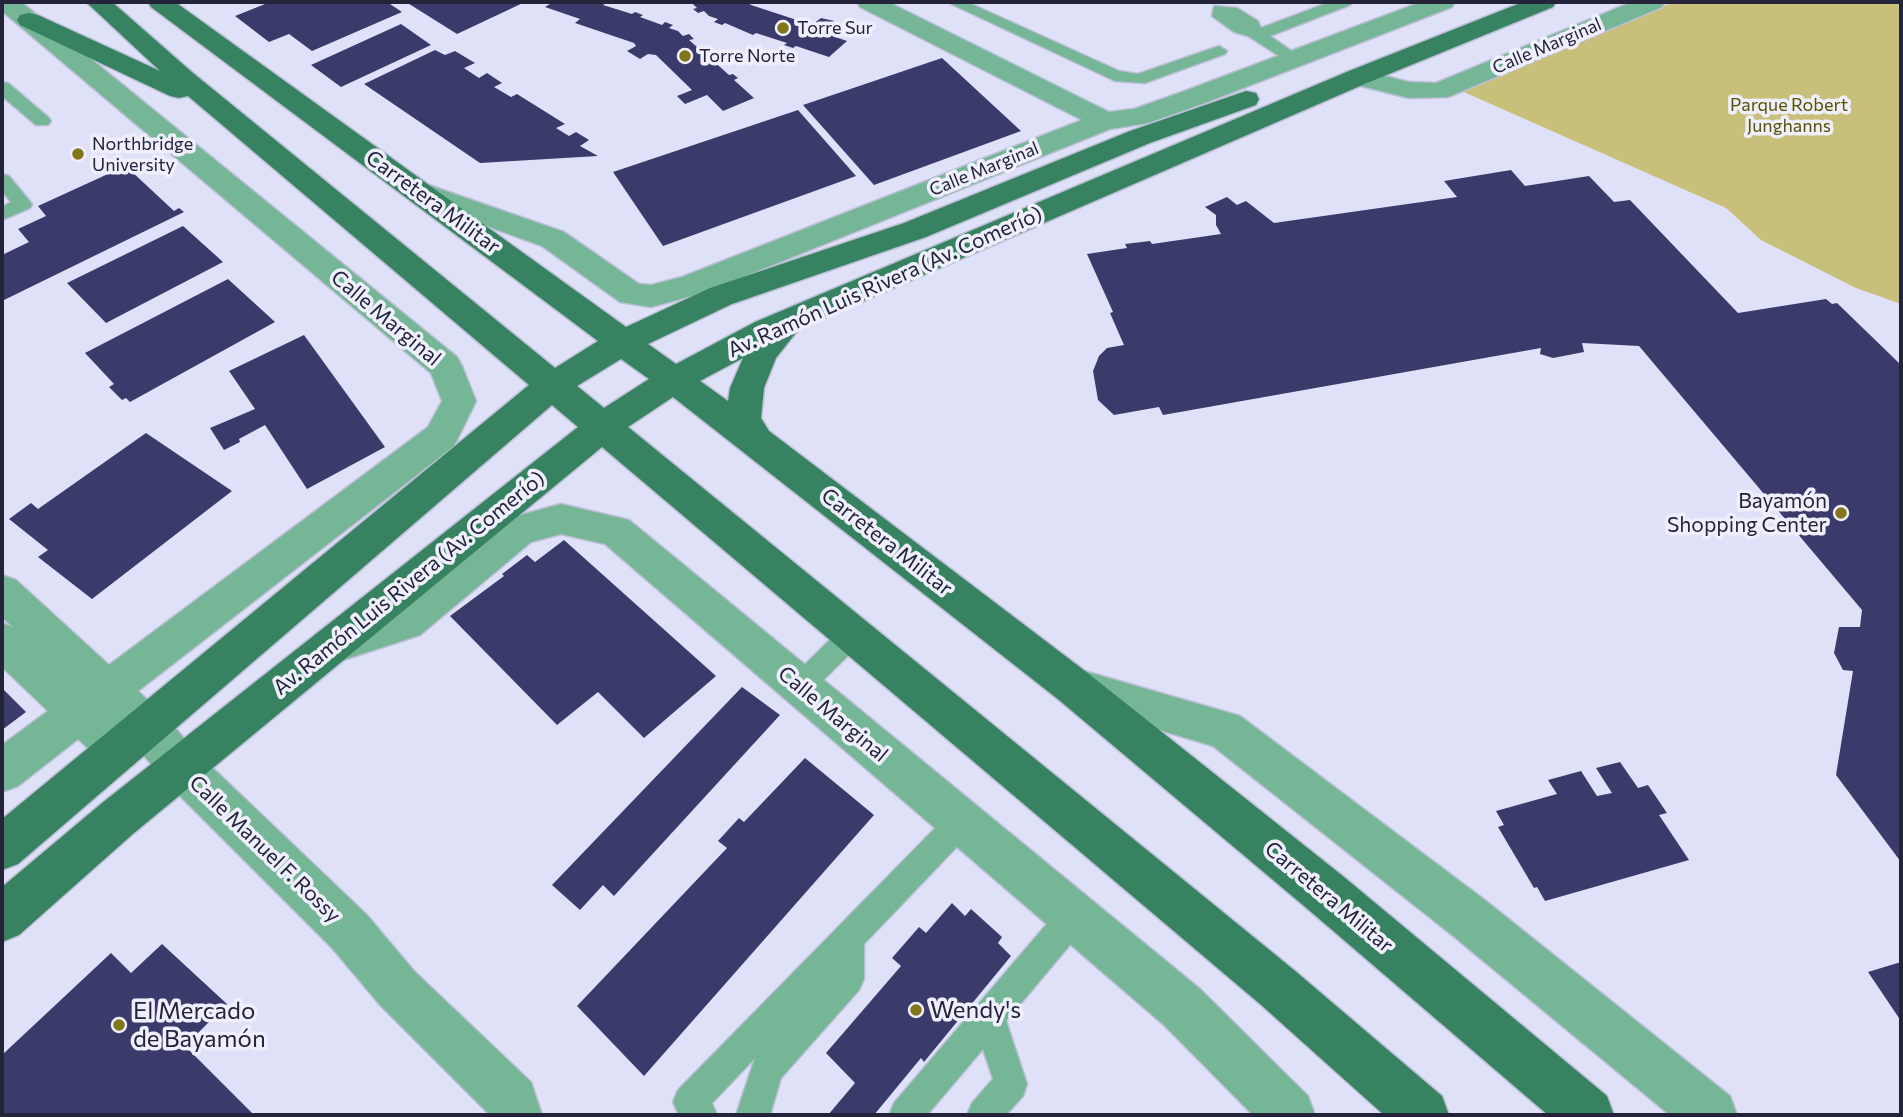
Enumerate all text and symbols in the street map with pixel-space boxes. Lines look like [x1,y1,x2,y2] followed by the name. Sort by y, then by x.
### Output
[1489,13,1605,79] street label: Calle Marginal
[797,17,873,39] place label: Torre Sur
[775,20,791,36] marker: Torre Sur
[699,45,795,67] place label: Torre Norte
[677,48,693,64] marker: Torre Norte
[1730,94,1848,136] park label: Parque Robert Junghanns
[92,133,193,176] place label: Northbridge University
[926,137,1042,201] street label: Calle Marginal
[361,145,505,259] street label: Carretera Militar
[70,146,86,162] marker: Northbridge University
[724,201,1046,363] street label: Av. Ramón Luis Rivera (Av. Comerío)
[326,265,446,371] street label: Calle Marginal
[268,466,550,700] street label: Av. Ramón Luis Rivera (Av. Comerío)
[816,483,958,601] street label: Carretera Militar
[1667,488,1827,538] place label: Bayamón Shopping Center
[1833,505,1849,521] marker: Bayamón Shopping Center
[773,661,893,767] street label: Calle Marginal
[184,770,346,928] street label: Calle Manuel F. Rossy
[1260,836,1398,958] street label: Carretera Militar
[930,996,1021,1024] place label: Wendy's
[133,997,266,1053] place label: El Mercado de Bayamón
[908,1002,924,1018] marker: Wendy's
[111,1017,127,1033] marker: El Mercado de Bayamón

